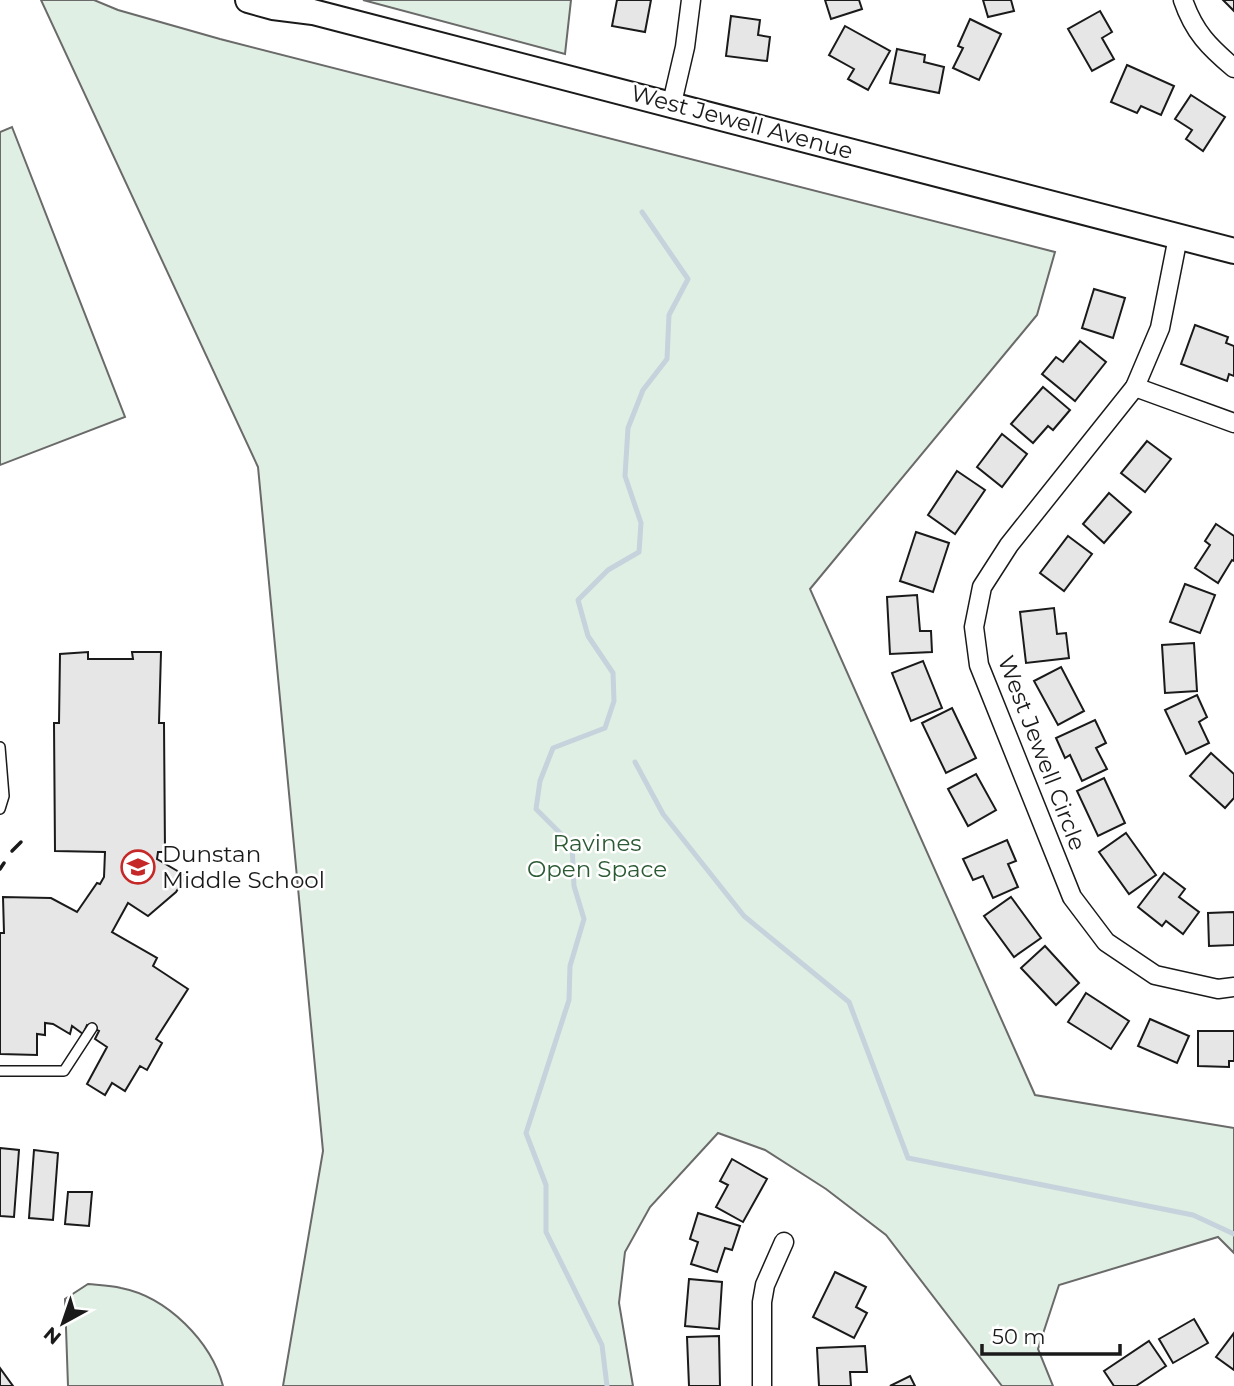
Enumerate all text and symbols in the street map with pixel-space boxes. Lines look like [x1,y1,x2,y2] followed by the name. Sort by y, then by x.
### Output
[628,79,856,165] street label: West Jewell Avenue
[992,652,1092,854] street label: West Jewell Circle
[527,829,667,883] park label: Ravines Open Space
[162,840,325,894] place label: Dunstan Middle School
[119,848,157,886] school or university icon: Dunstan Middle School
[28,1288,98,1358] north arrow
[982,1312,1120,1356] scale bar
[39,1322,66,1349] text: N
[992,1324,1046,1349] text: 50 m

